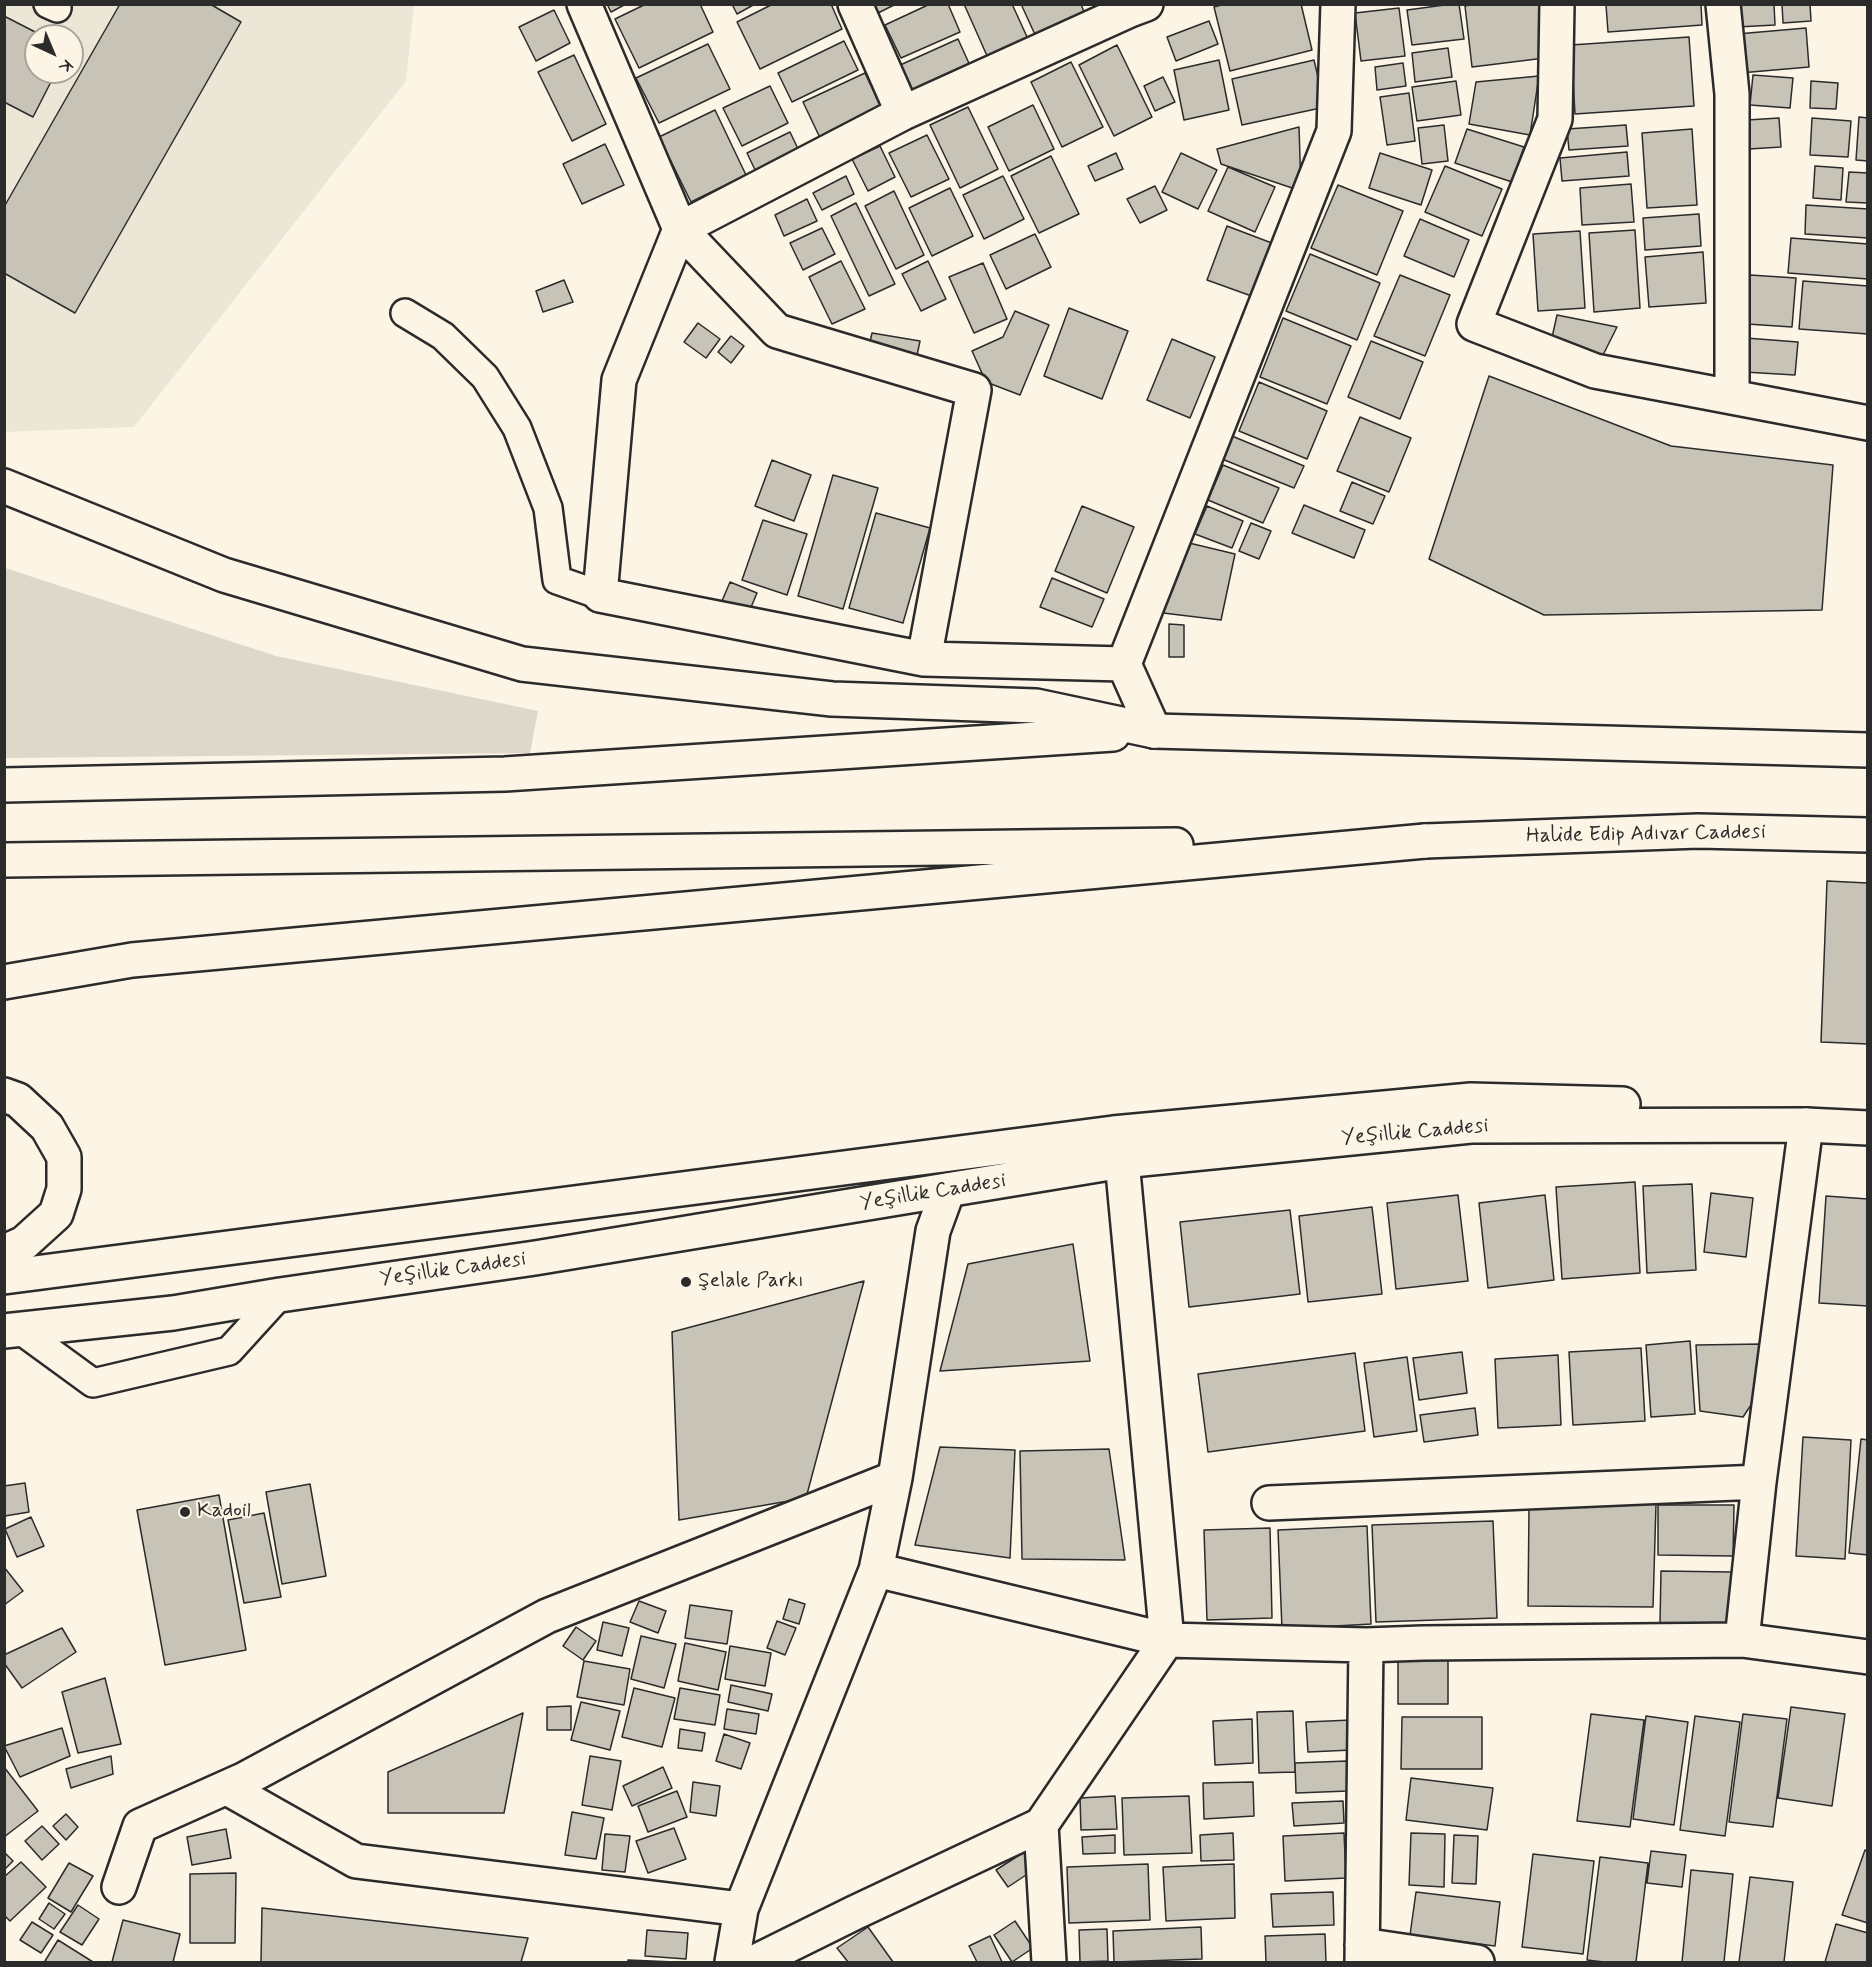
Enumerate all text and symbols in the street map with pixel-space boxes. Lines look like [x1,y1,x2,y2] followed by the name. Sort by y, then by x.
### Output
[24,24,84,84] north arrow
[54,54,77,77] text: K
[1526,820,1766,850] street label: Halide Edip Adıvar Caddesi
[1341,1114,1489,1152] street label: Yeşillik Caddesi
[858,1169,1008,1217] street label: Yeşillik Caddesi
[378,1247,528,1293] street label: Yeşillik Caddesi
[698,1269,804,1295] place label: Şelale Parkı
[679,1275,693,1289] marker: Şelale Parkı
[197,1499,251,1525] place label: Kadoil
[178,1505,192,1519] marker: Kadoil

